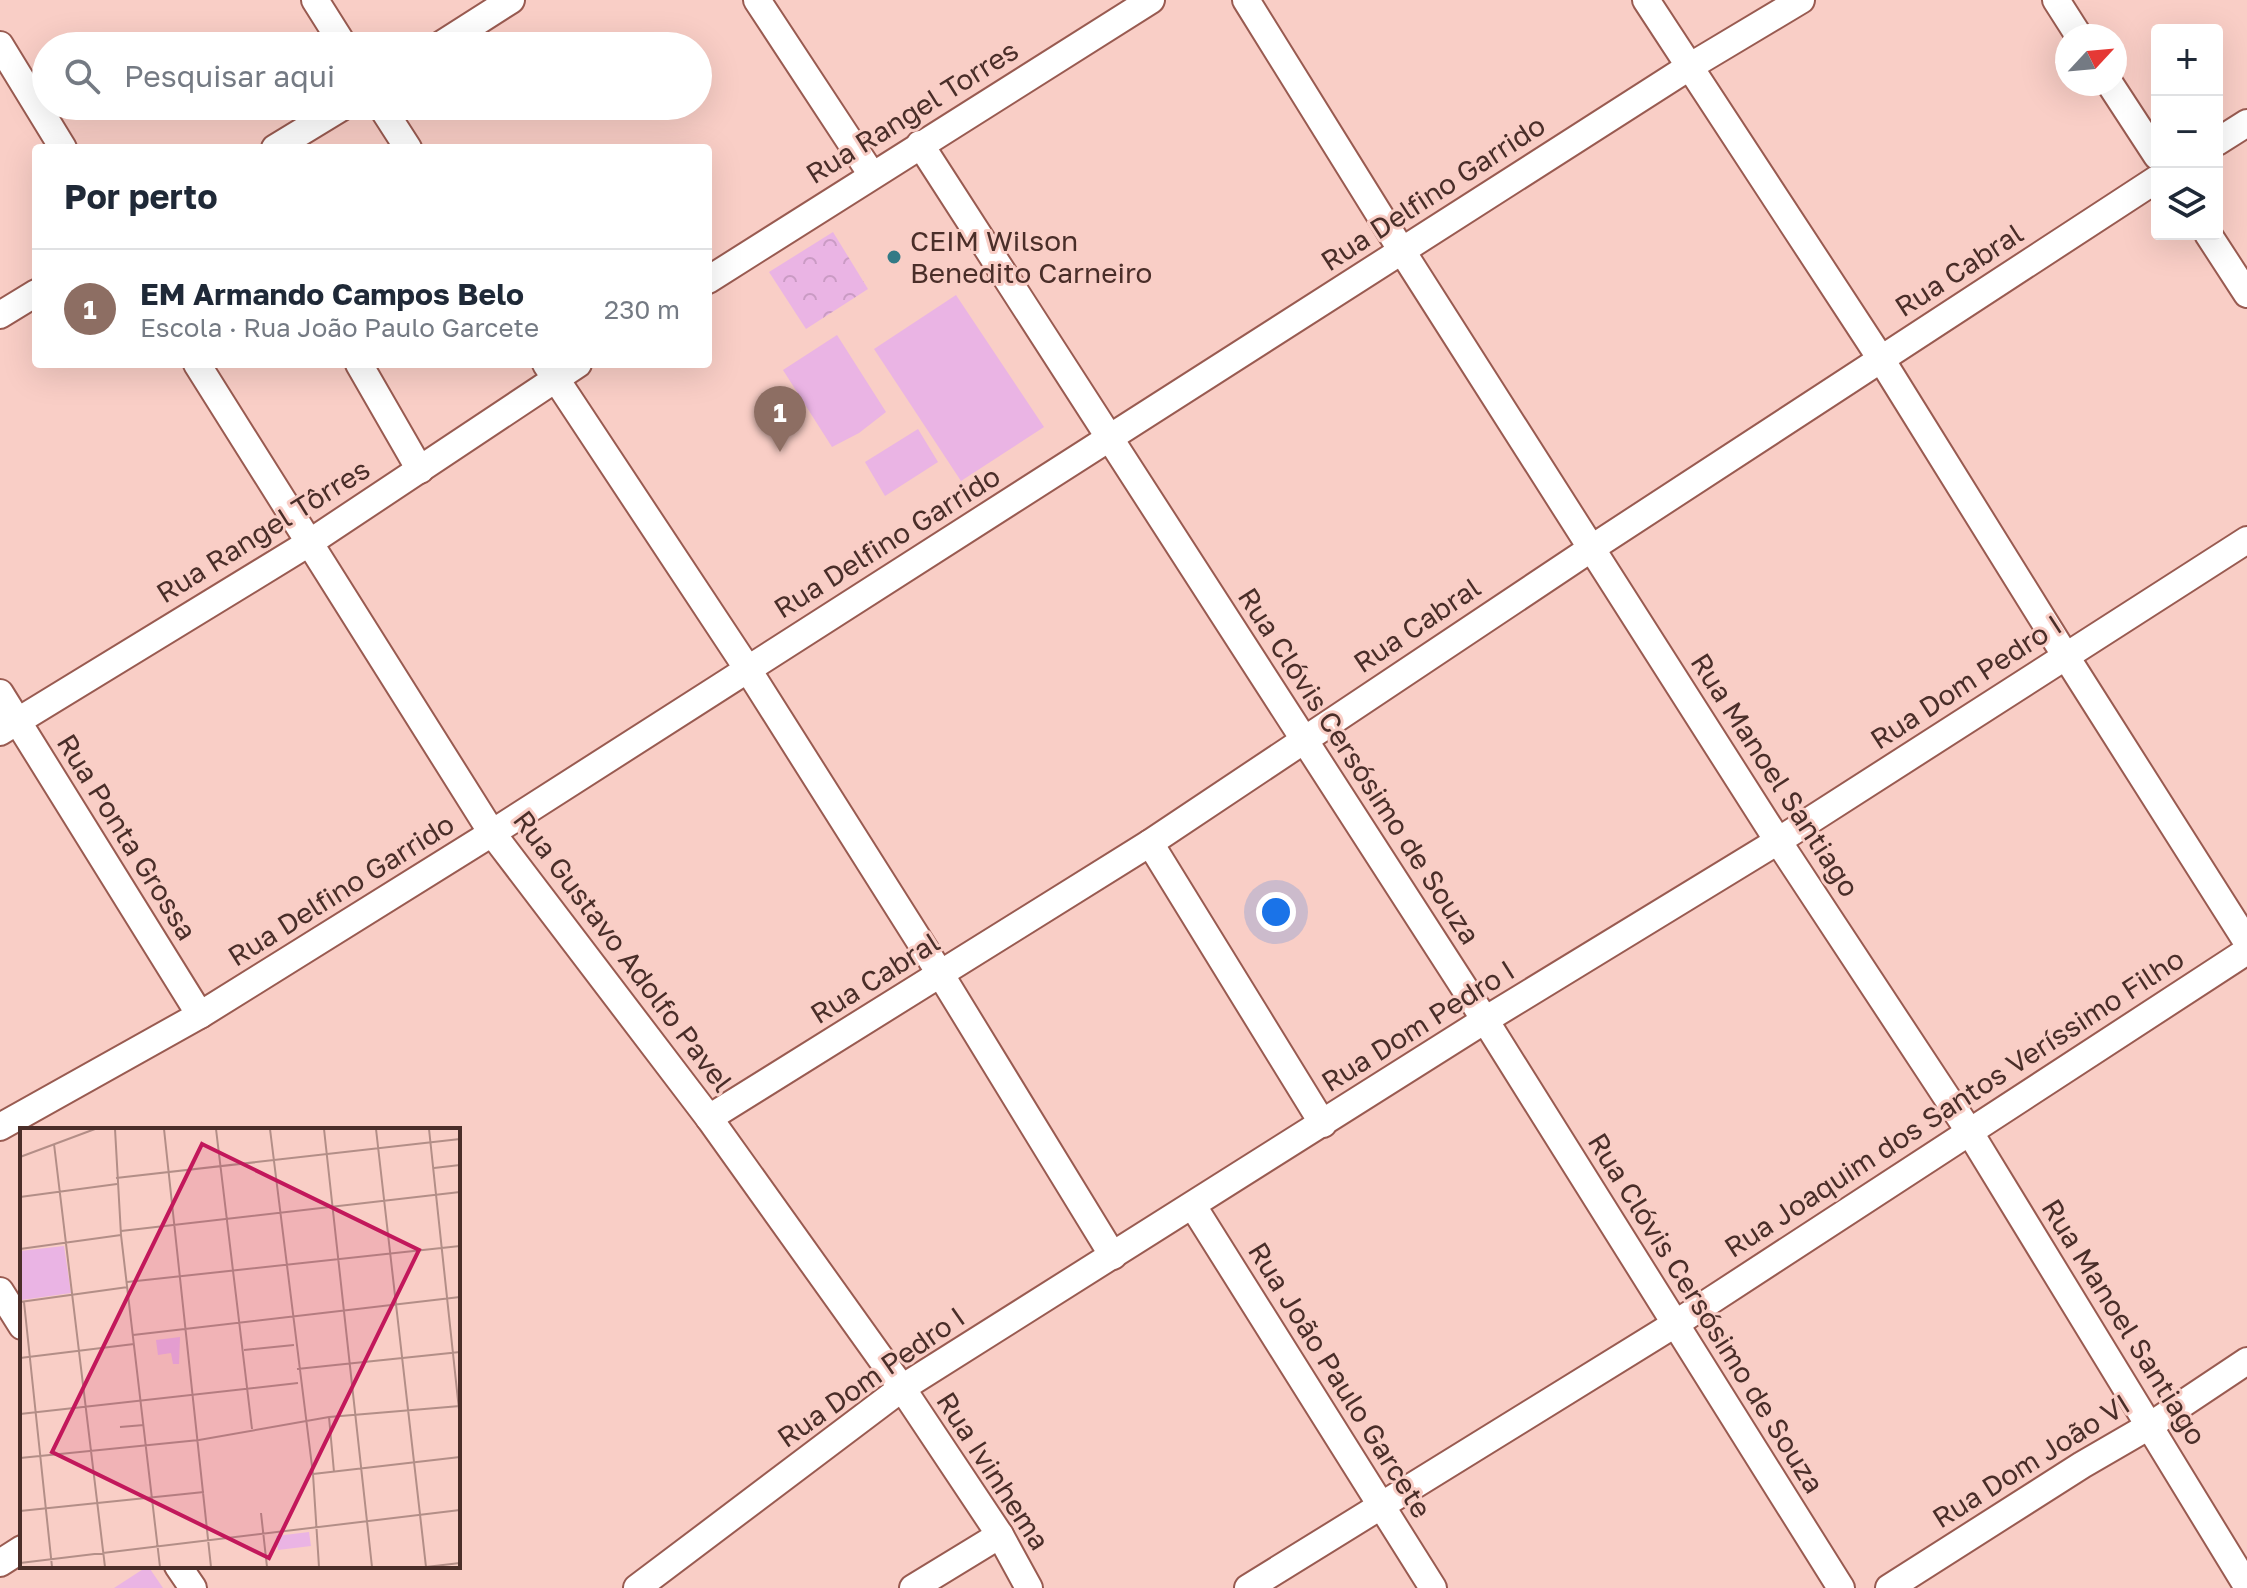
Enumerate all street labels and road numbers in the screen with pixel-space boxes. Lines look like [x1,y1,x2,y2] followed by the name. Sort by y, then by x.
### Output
[800,33,1024,190] street label: Rua Rangel Torres
[1315,108,1551,277] street label: Rua Delfino Garrido
[1889,216,2029,323] street label: Rua Cabral
[150,452,375,609] street label: Rua Rangel Tôrres
[768,459,1006,624] street label: Rua Delfino Garrido
[1347,570,1486,679] street label: Rua Cabral
[1232,581,1487,950] street label: Rua Clóvis Cersósimo de Souza
[1864,608,2067,756] street label: Rua Dom Pedro I
[1684,647,1866,903] street label: Rua Manoel Santiago
[51,728,204,946] street label: Rua Ponta Grossa
[507,804,740,1098] street label: Rua Gustavo Adolfo Pavel
[222,807,460,972] street label: Rua Delfino Garrido
[804,925,945,1030] street label: Rua Cabral
[1718,941,2190,1264] street label: Rua Joaquim dos Santos Veríssimo Filho
[1315,953,1520,1098] street label: Rua Dom Pedro I
[1582,1127,1831,1499] street label: Rua Clóvis Cersósimo de Souza
[2035,1193,2214,1451] street label: Rua Manoel Santiago
[1242,1236,1439,1524] street label: Rua João Paulo Garcete
[771,1300,971,1454] street label: Rua Dom Pedro I
[930,1386,1057,1556] street label: Rua Ivinhema
[1926,1387,2135,1534] street label: Rua Dom João VI

